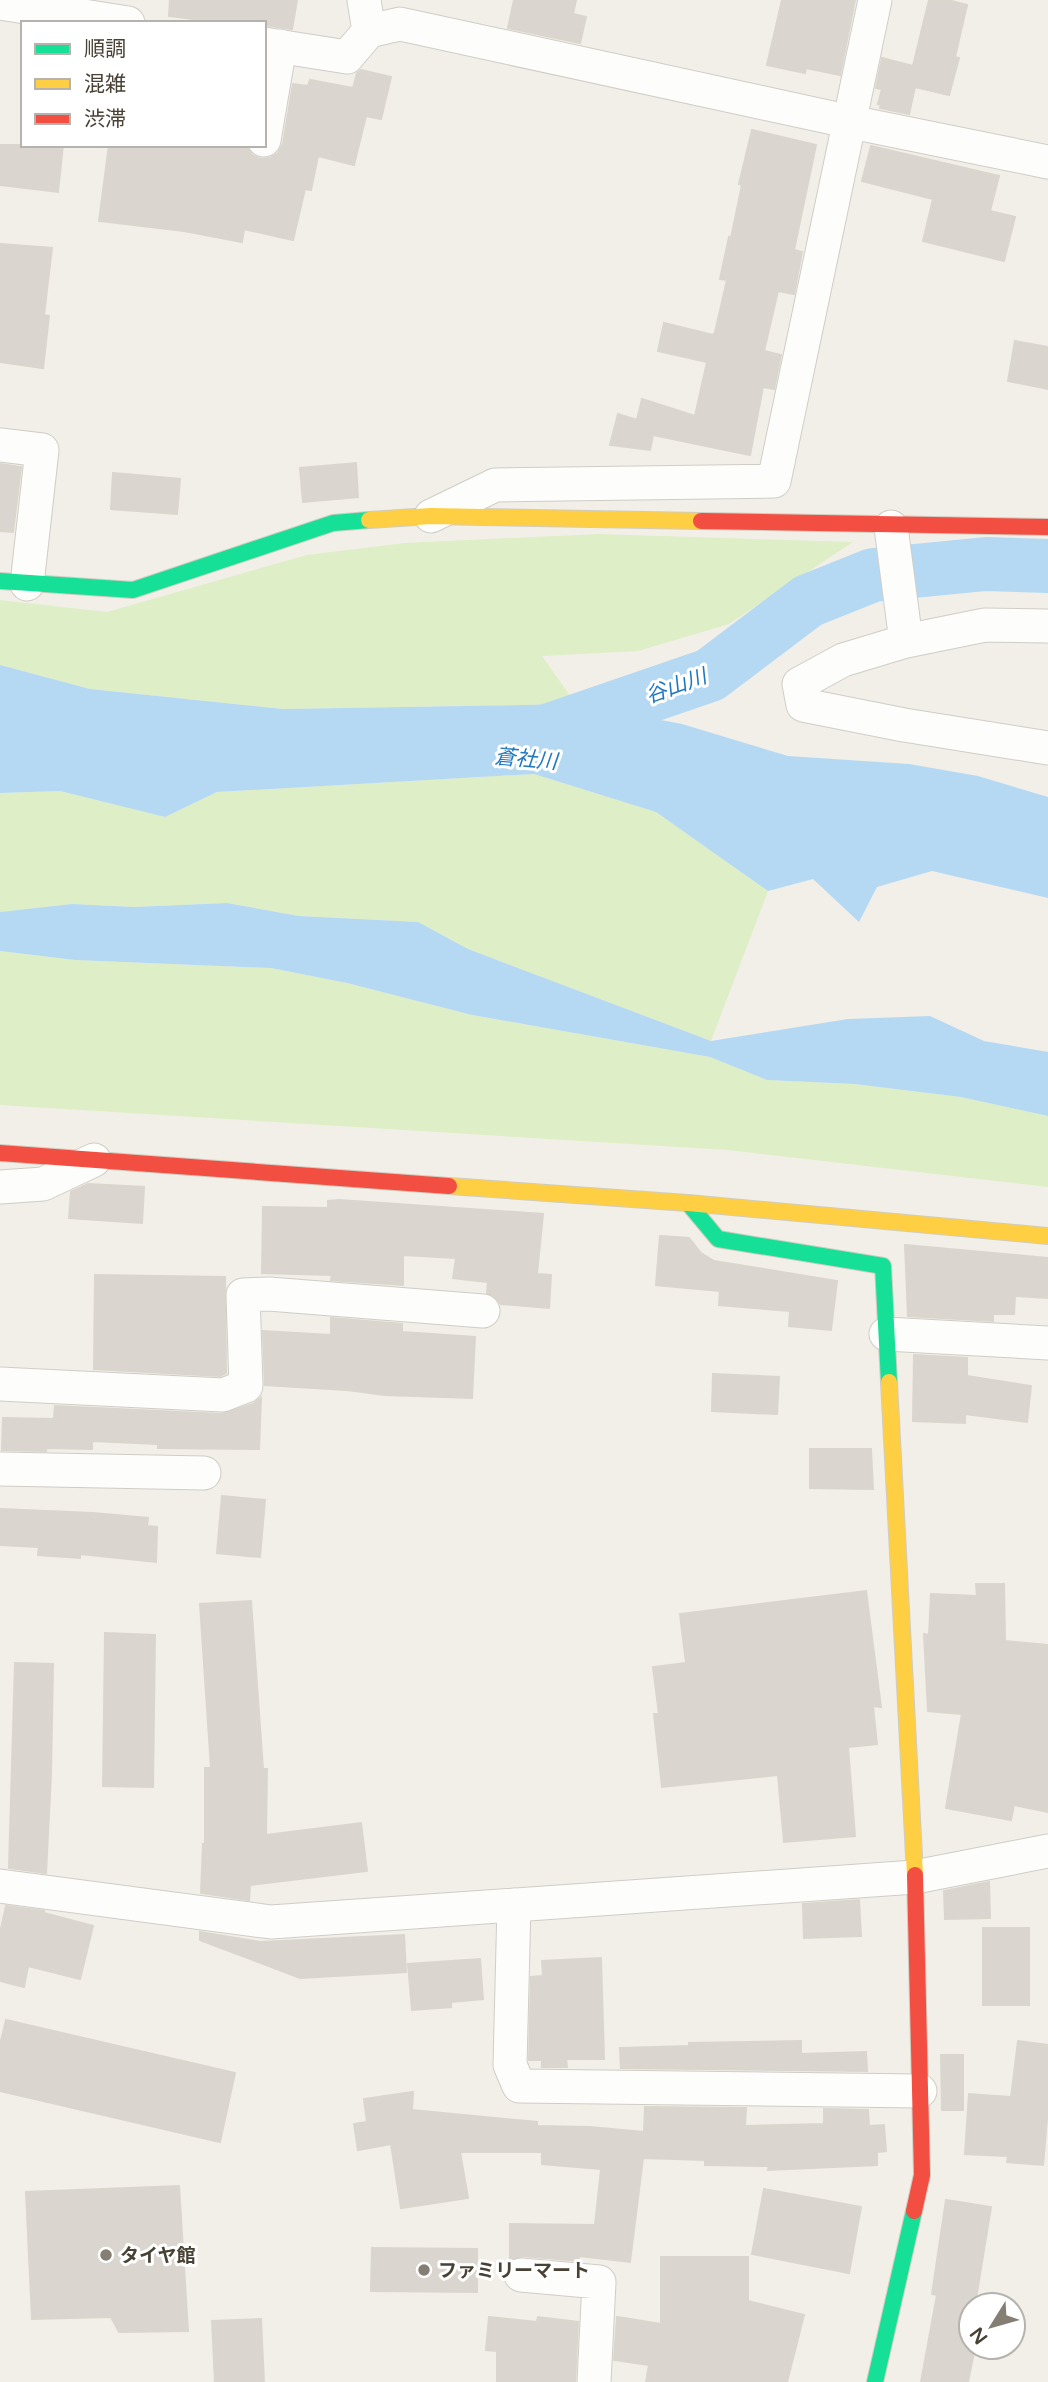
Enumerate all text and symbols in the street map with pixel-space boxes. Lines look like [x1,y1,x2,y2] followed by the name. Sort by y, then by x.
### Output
[21,21,266,147] legend
[84,37,126,62] text: 順調
[84,72,126,97] text: 混雑
[84,107,126,132] text: 渋滞
[642,663,712,709] water label: 谷山川
[493,744,560,775] water label: 蒼社川
[120,2245,195,2267] place label: タイヤ館
[98,2247,114,2263] marker: タイヤ館
[438,2260,590,2282] place label: ファミリーマート
[416,2262,432,2278] marker: ファミリーマート
[957,2291,1027,2361] north arrow
[966,2323,993,2348] text: N

